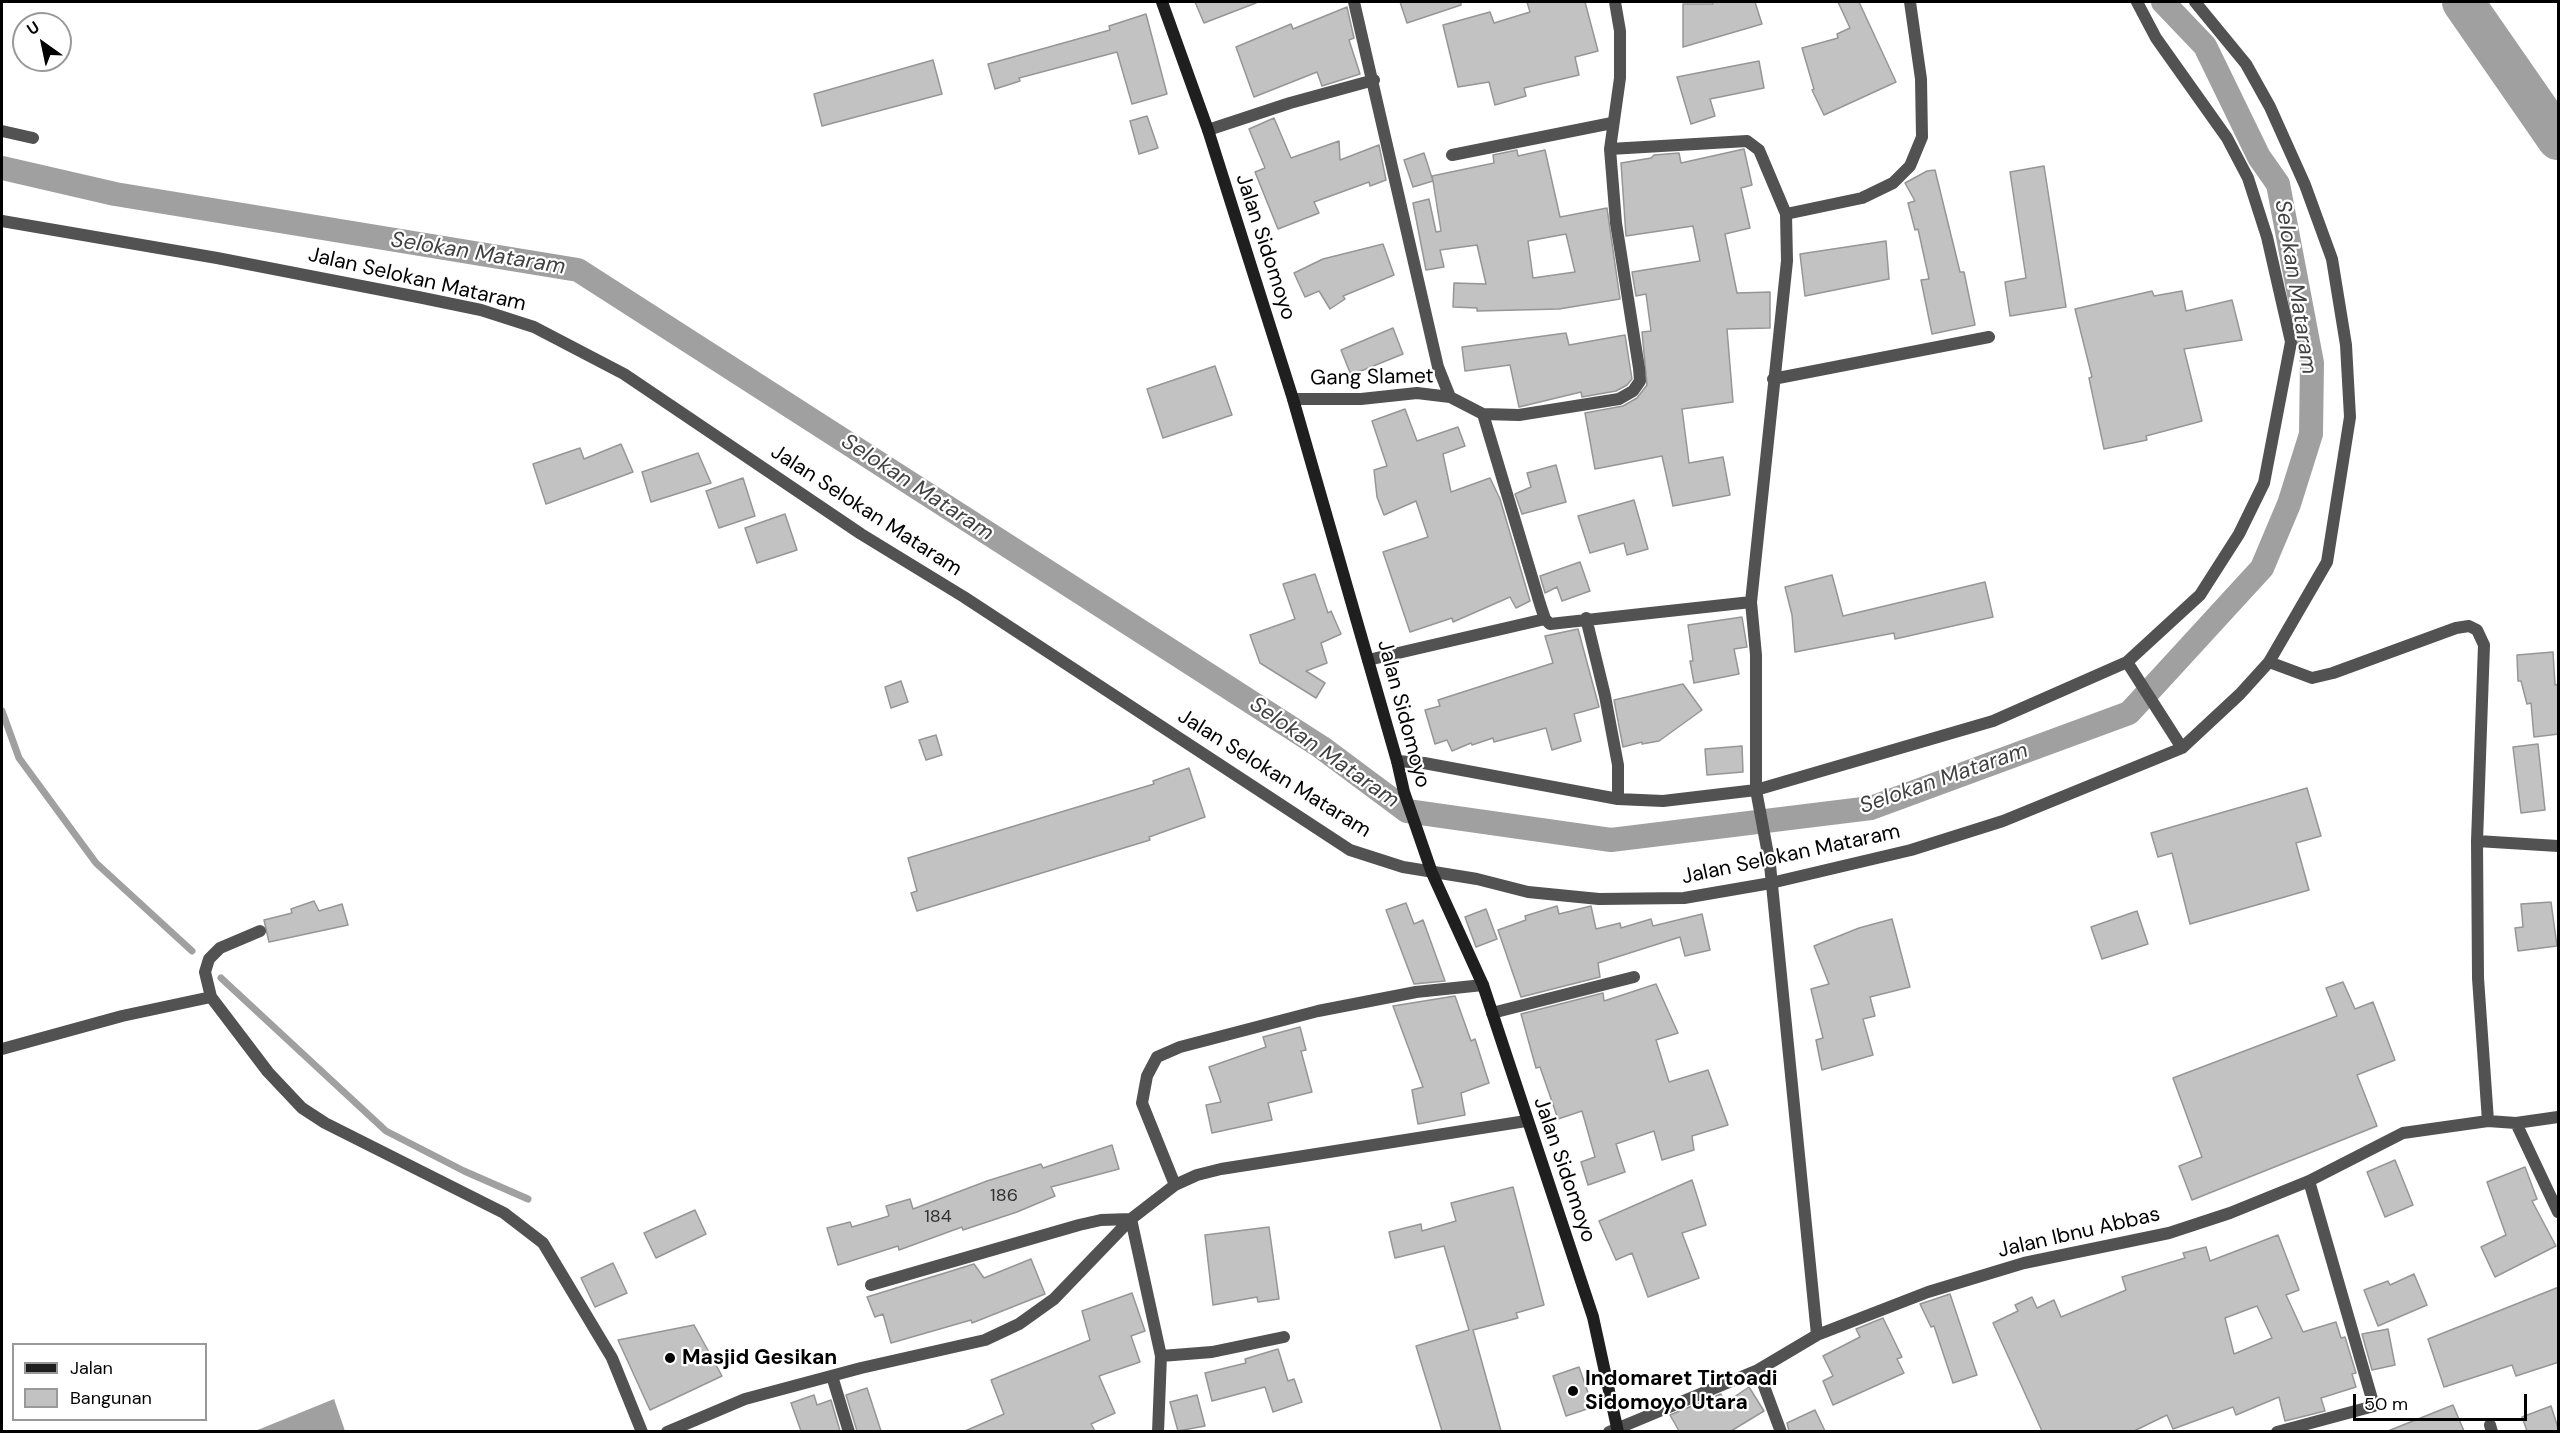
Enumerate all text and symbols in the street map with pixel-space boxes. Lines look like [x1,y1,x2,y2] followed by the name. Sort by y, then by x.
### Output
[12,12,72,72] north arrow
[23,16,43,40] text: U
[1230,171,1300,323] street label: Jalan Sidomoyo
[2268,198,2322,376] water label: Selokan Mataram
[389,227,567,281] water label: Selokan Mataram
[306,243,528,317] street label: Jalan Selokan Mataram
[1310,364,1434,392] street label: Gang Slamet
[836,429,998,547] water label: Selokan Mataram
[766,440,966,582] street label: Jalan Selokan Mataram
[1371,637,1435,791] street label: Jalan Sidomoyo
[1244,692,1404,814] water label: Selokan Mataram
[1173,704,1375,844] street label: Jalan Selokan Mataram
[1856,738,2032,820] water label: Selokan Mataram
[1679,820,1903,890] street label: Jalan Selokan Mataram
[1527,1094,1601,1246] street label: Jalan Sidomoyo
[990,1185,1018,1207] house number: 186
[1995,1202,2163,1264] street label: Jalan Ibnu Abbas
[924,1206,952,1228] house number: 184
[12,1343,207,1421] legend
[682,1345,837,1371] place label: Masjid Gesikan
[663,1351,677,1365] marker: Masjid Gesikan
[70,1356,113,1380] text: Jalan
[1585,1366,1778,1416] place label: Indomaret Tirtoadi Sidomoyo Utara
[2356,1382,2530,1420] scale bar
[1566,1384,1580,1398] marker: Indomaret Tirtoadi Sidomoyo Utara
[70,1386,152,1410] text: Bangunan
[2364,1392,2408,1416] text: 50 m

